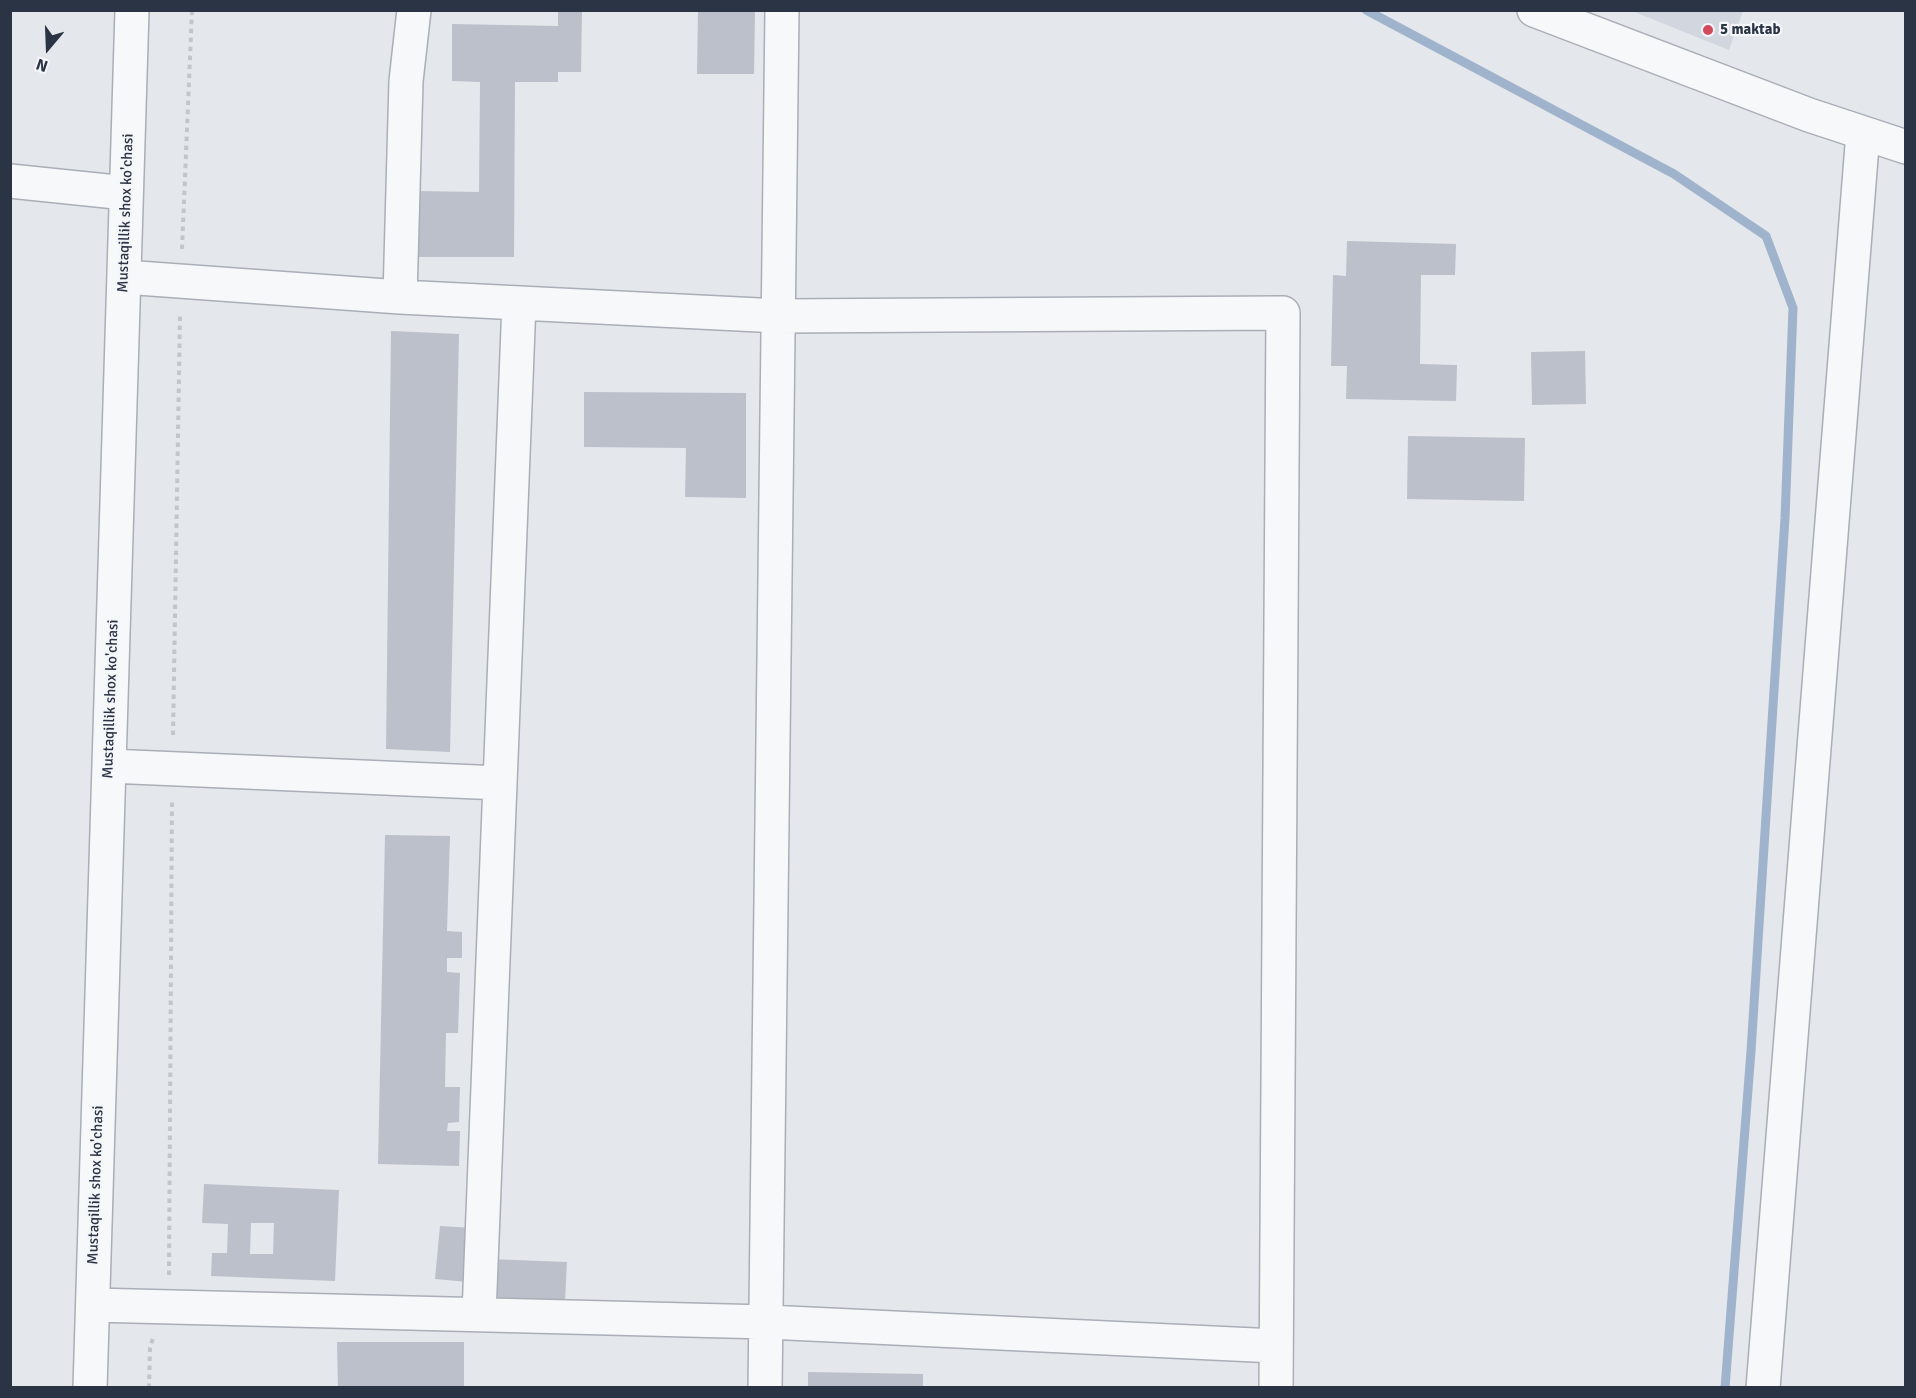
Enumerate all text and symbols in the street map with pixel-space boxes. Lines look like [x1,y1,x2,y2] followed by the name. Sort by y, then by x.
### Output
[18,18,78,78] north arrow
[1720,21,1780,39] place label: 5 maktab
[1701,23,1715,37] marker: 5 maktab
[34,54,51,76] text: N
[114,133,138,293] street label: Mustaqillik shox ko'chasi
[99,619,123,779] street label: Mustaqillik shox ko'chasi
[84,1105,108,1265] street label: Mustaqillik shox ko'chasi

